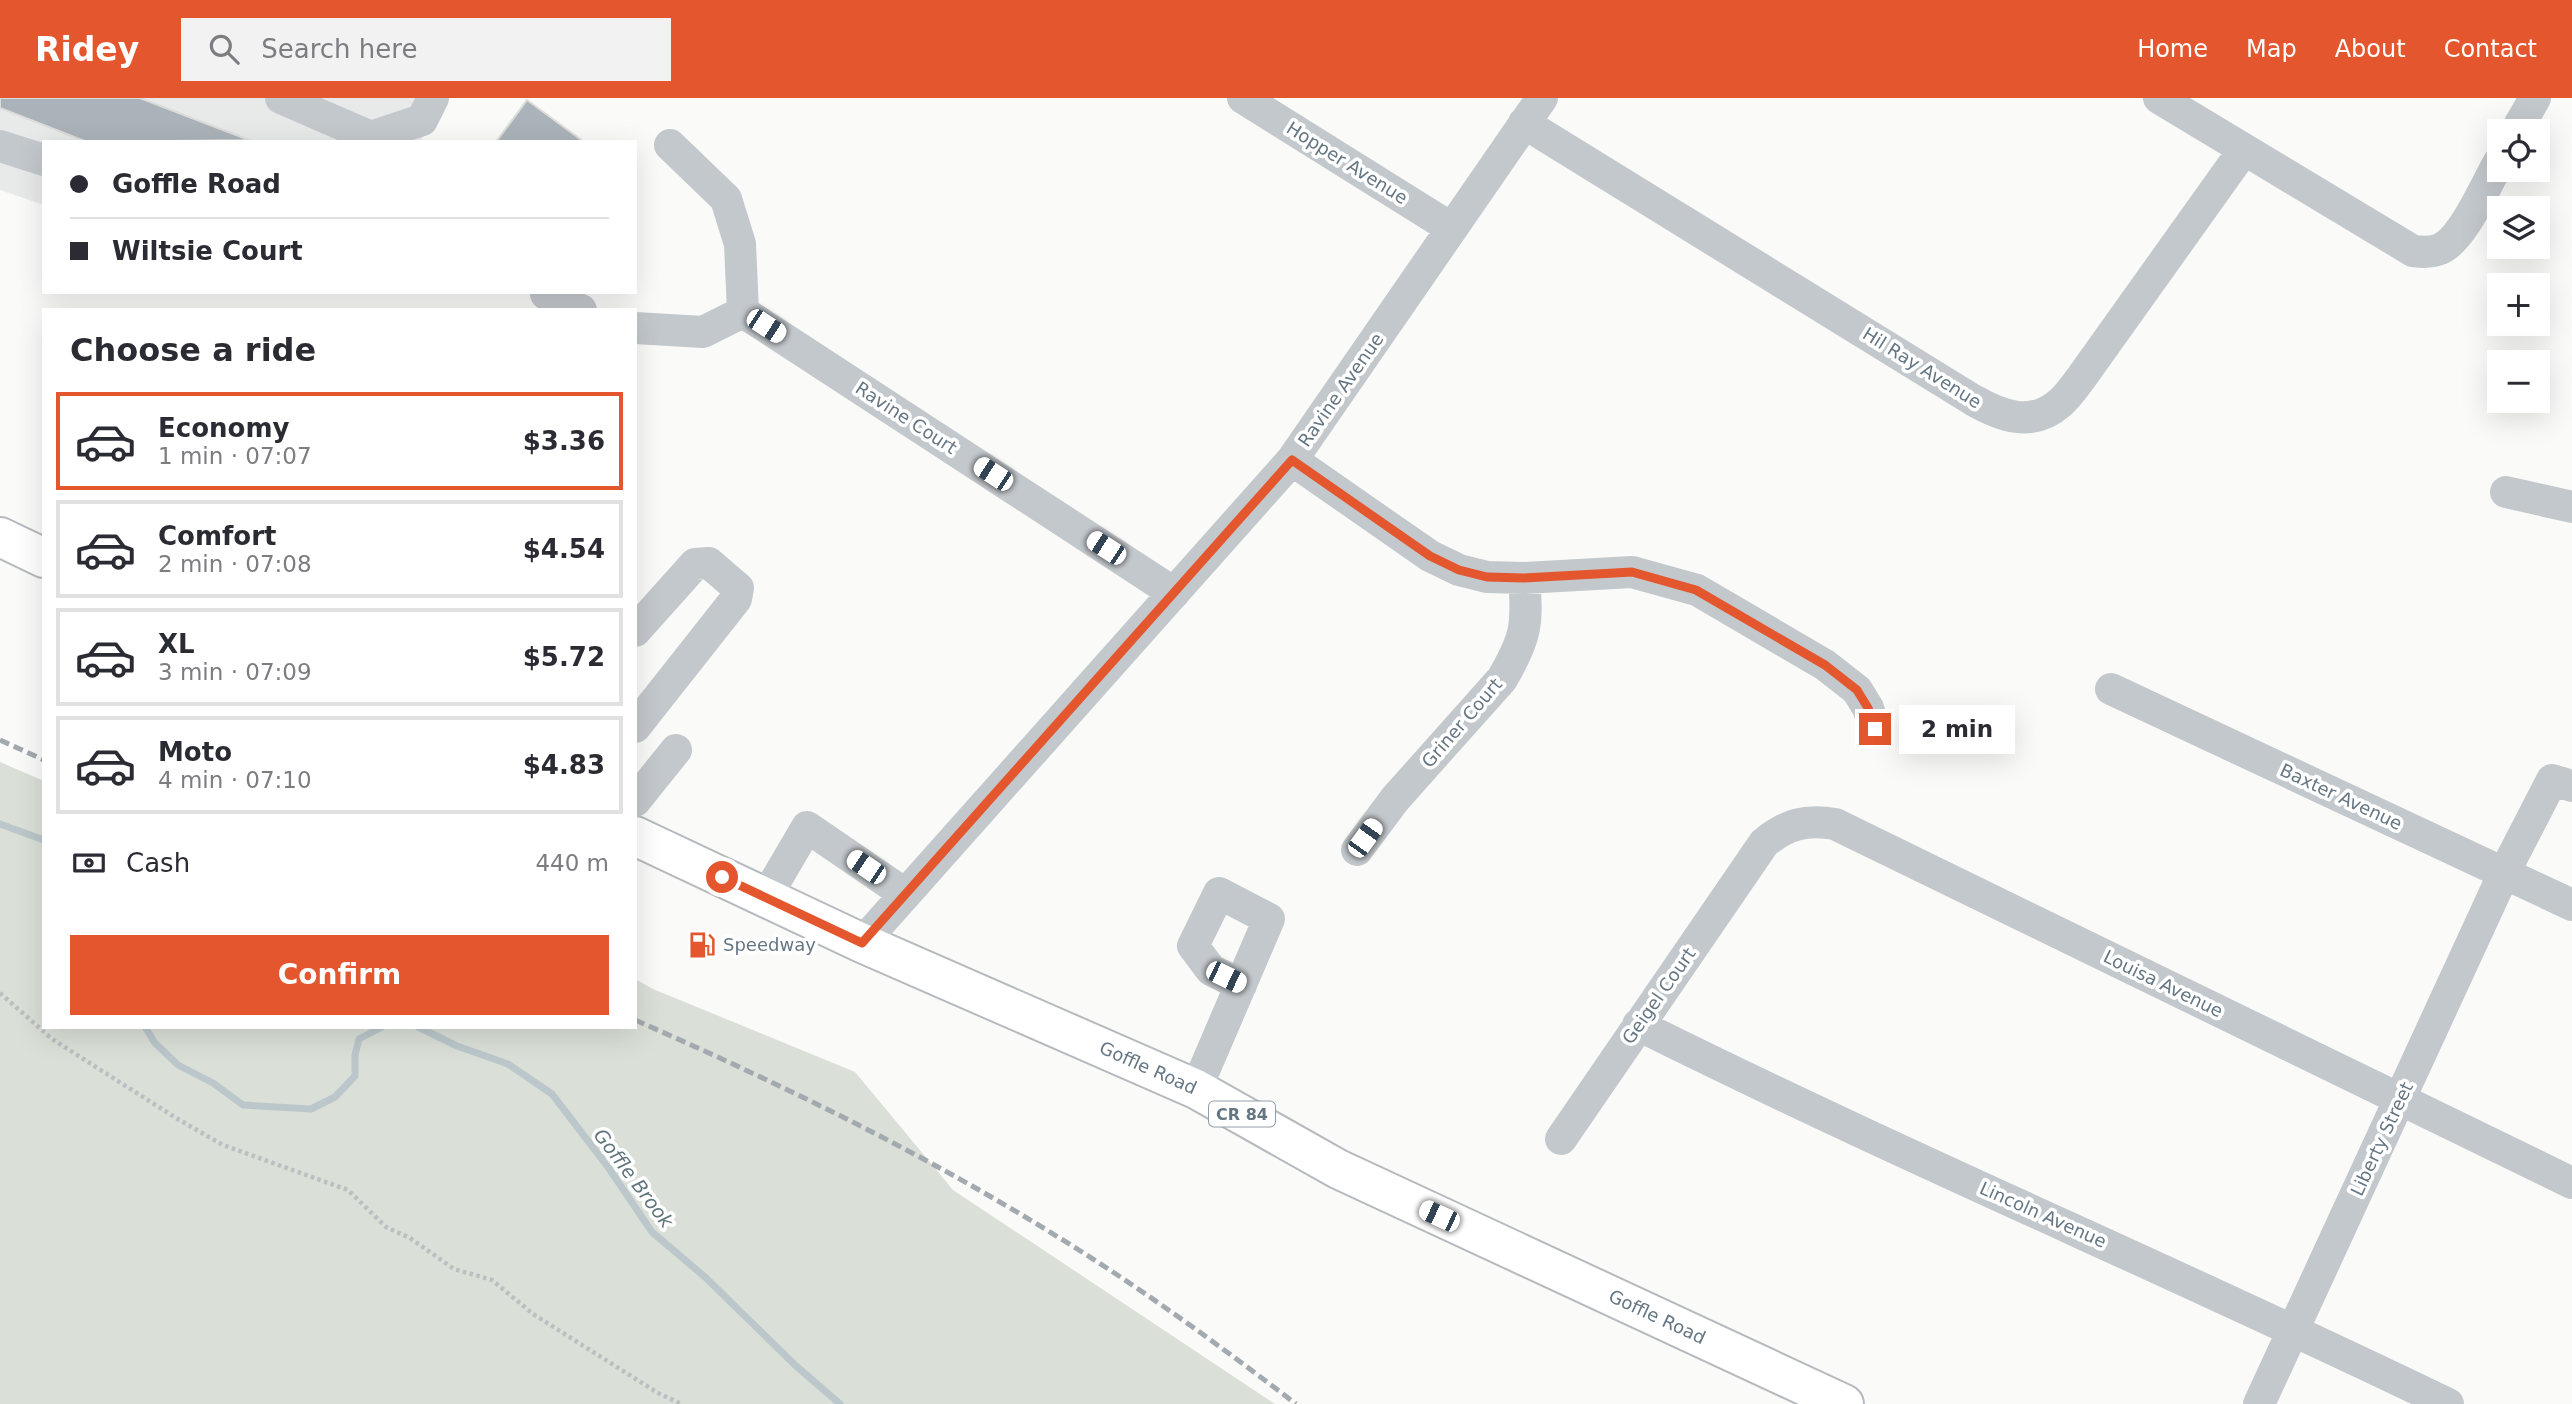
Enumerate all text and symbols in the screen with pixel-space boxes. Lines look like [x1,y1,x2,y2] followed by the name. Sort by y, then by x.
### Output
[181,18,671,81] search box
[35,30,139,69] text: Ridey
[205,30,243,68] icon: search
[261,34,417,64] text: Search here
[2137,35,2208,63] text: Home
[2246,35,2297,63] text: Map
[2335,35,2406,63] text: About
[2444,35,2537,63] text: Contact
[1283,117,1412,208] street label: Hopper Avenue
[2487,119,2550,413] map controls
[2487,119,2550,182] button: locate
[112,169,281,199] text: Goffle Road
[2487,196,2550,259] button: layers
[112,236,303,266] text: Wiltsie Court
[2487,273,2550,336] button: +
[743,306,790,346] car
[1859,323,1985,412] street label: Hil Ray Avenue
[1294,329,1388,451] street label: Ravine Avenue
[70,331,316,369] text: Choose a ride
[2487,350,2550,413] button: −
[852,377,961,458] street label: Ravine Court
[74,410,137,473] icon: car
[158,413,289,443] text: Economy
[523,426,605,456] text: $3.36
[158,443,312,469] text: 1 min · 07:07
[970,454,1017,494] car
[74,518,137,581] icon: car
[158,521,276,551] text: Comfort
[1083,528,1130,568] car
[523,534,605,564] text: $4.54
[158,551,312,577] text: 2 min · 07:08
[74,626,137,689] icon: car
[158,629,195,659] text: XL
[523,642,605,672] text: $5.72
[158,659,312,685] text: 3 min · 07:09
[1417,674,1506,772] street label: Griner Court
[1899,704,2015,754] callout: 2 min
[1859,713,1891,745] route end
[1921,716,1993,742] text: 2 min
[74,734,137,797] icon: car
[158,737,232,767] text: Moto
[523,750,605,780] text: $4.83
[2277,759,2406,834] street label: Baxter Avenue
[158,767,312,793] text: 4 min · 07:10
[1345,815,1386,861] car
[70,844,108,882] icon: cash
[843,847,890,887] car
[126,848,190,878] text: Cash
[535,850,609,876] text: 440 m
[706,861,738,893] route start
[687,930,717,960] fuel station icon: Speedway
[723,934,816,955] place label: Speedway
[70,935,609,1015] button: Confirm
[1618,944,1700,1048] street label: Geigel Court
[2100,946,2226,1022] street label: Louisa Avenue
[1203,958,1250,996] car
[1096,1037,1200,1098] street label: Goffle Road
[2346,1079,2417,1199] street label: Liberty Street
[1209,1102,1275,1126] road number: CR 84
[590,1124,679,1233] water label: Goffle Brook
[1977,1177,2110,1252] street label: Lincoln Avenue
[1416,1198,1463,1234] car
[1605,1285,1709,1348] street label: Goffle Road

